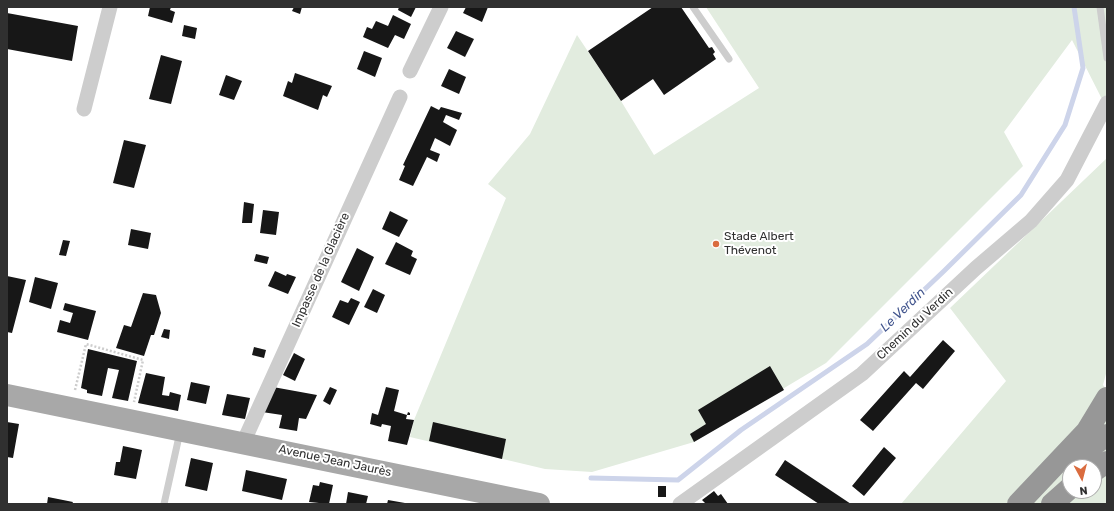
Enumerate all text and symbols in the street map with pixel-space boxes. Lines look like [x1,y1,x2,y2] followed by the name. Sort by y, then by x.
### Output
[289,210,353,330] street label: Impasse de la Glacière
[724,230,794,258] place label: Stade Albert Thévenot
[711,239,721,249] marker: Stade Albert Thévenot
[874,285,956,363] street label: Chemin du Verdin
[877,285,929,335] water label: Le Verdin
[277,442,393,480] street label: Avenue Jean Jaurès
[1062,459,1102,499] north arrow
[1079,483,1088,497] text: N

